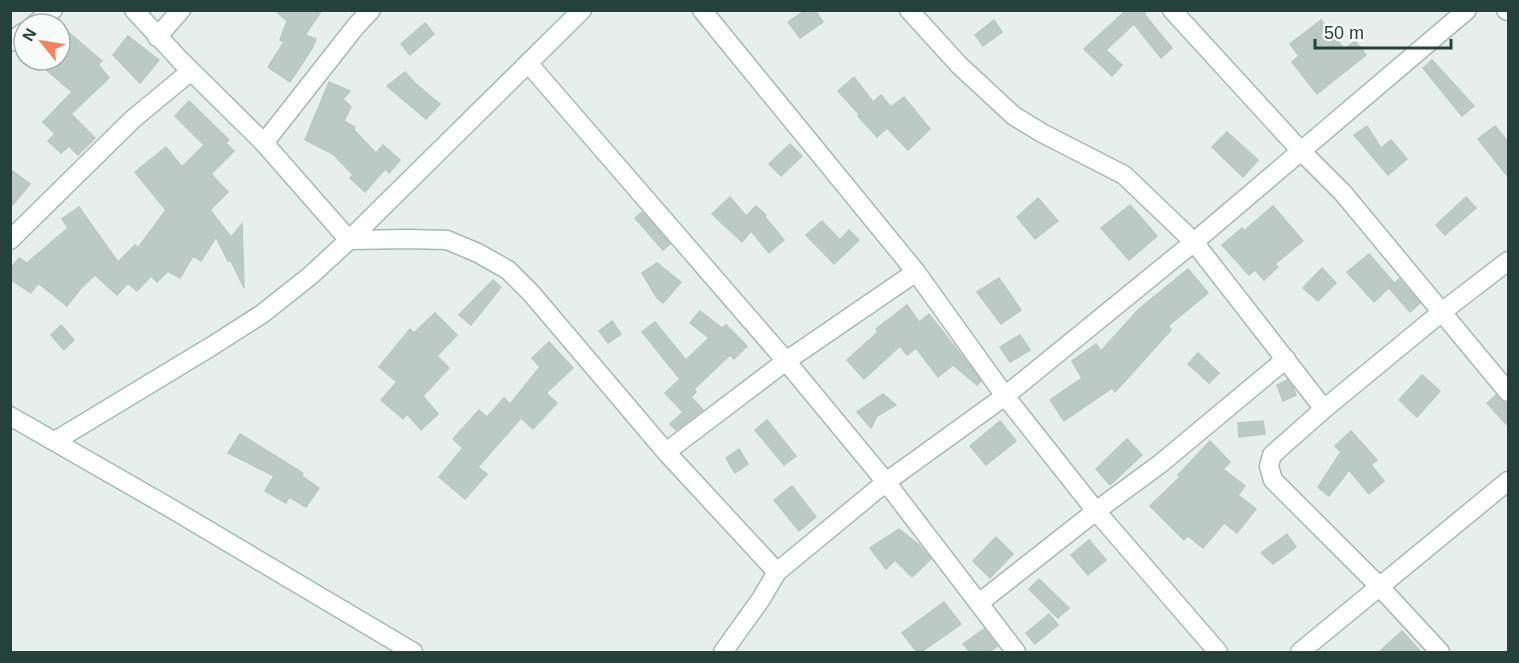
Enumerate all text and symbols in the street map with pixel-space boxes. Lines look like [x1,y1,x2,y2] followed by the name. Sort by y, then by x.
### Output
[12,12,72,72] north arrow
[1315,12,1452,50] scale bar
[1324,23,1364,43] text: 50 m
[19,25,40,44] text: N

